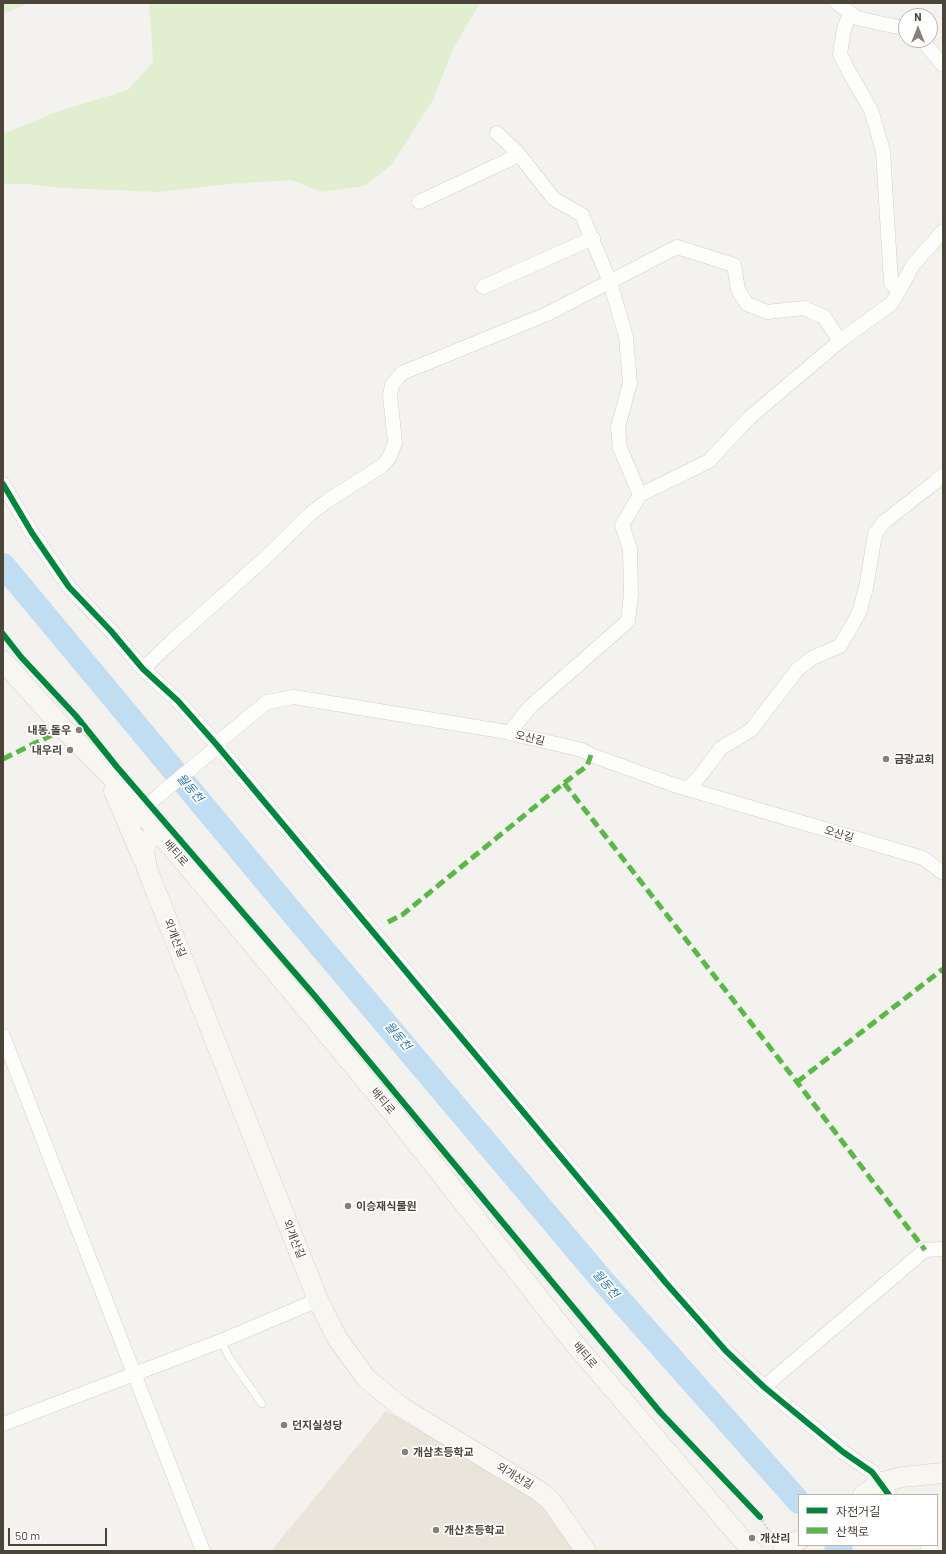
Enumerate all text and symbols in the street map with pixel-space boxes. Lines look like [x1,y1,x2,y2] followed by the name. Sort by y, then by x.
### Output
[898,8,938,48] north arrow
[914,10,922,23] text: N
[28,723,71,737] place label: 내동.돌우
[74,725,84,735] marker: 내동.돌우
[514,728,546,748] street label: 오산길
[32,743,62,757] place label: 내우리
[65,745,75,755] marker: 내우리
[894,752,934,766] place label: 금광교회
[881,754,891,764] marker: 금광교회
[174,771,206,805] water label: 월동천
[823,823,855,845] street label: 오산길
[161,837,191,869] street label: 배티로
[161,917,189,959] street label: 외개산길
[382,1019,414,1053] water label: 월동천
[368,1085,398,1117] street label: 배티로
[356,1199,417,1213] place label: 이승재식물원
[343,1201,353,1211] marker: 이승재식물원
[280,1218,308,1260] street label: 외개산길
[590,1267,622,1301] water label: 월동천
[570,1339,600,1371] street label: 배티로
[292,1418,343,1432] place label: 던지실성당
[279,1420,289,1430] marker: 던지실성당
[413,1445,474,1459] place label: 개삼초등학교
[400,1447,410,1457] marker: 개삼초등학교
[494,1460,536,1492] street label: 외개산길
[798,1494,938,1546] legend
[836,1504,880,1518] text: 자전거길
[10,1520,109,1546] scale bar
[444,1523,505,1537] place label: 개산초등학교
[836,1524,869,1538] text: 산책로
[431,1525,441,1535] marker: 개산초등학교
[15,1528,40,1542] text: 50 m
[760,1531,790,1545] place label: 개산리
[747,1533,757,1543] marker: 개산리

